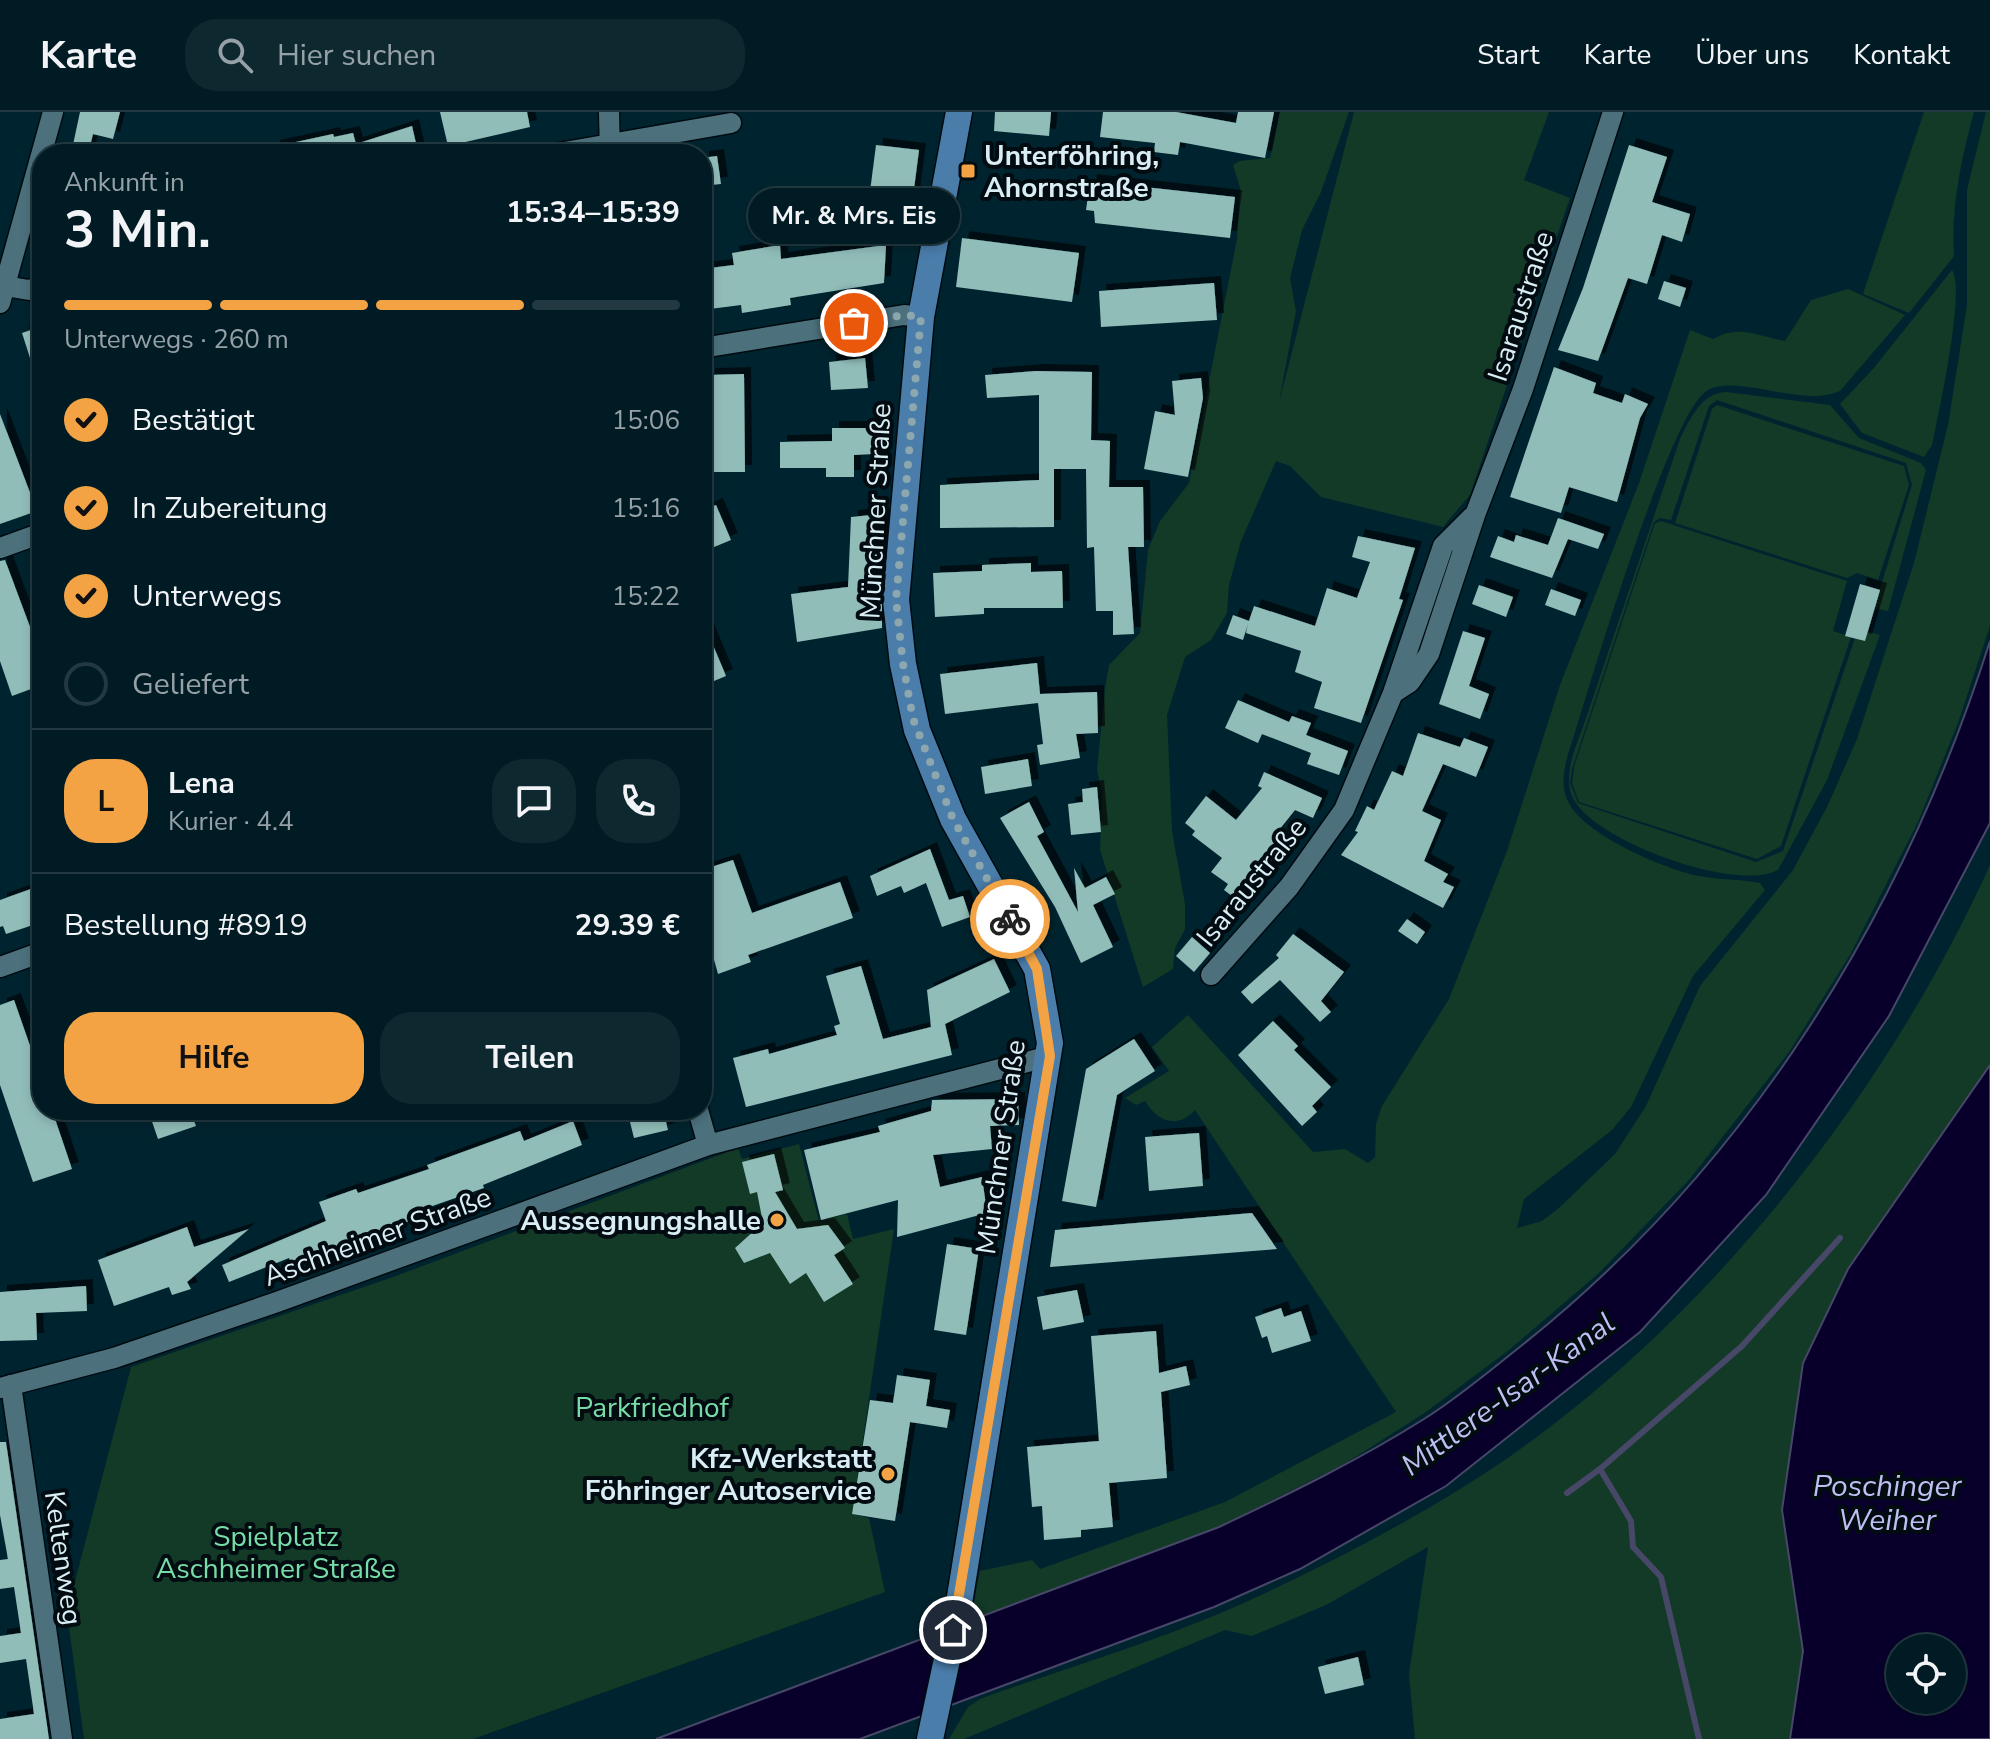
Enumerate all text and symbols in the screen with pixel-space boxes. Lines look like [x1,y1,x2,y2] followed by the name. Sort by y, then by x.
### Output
[185,19,745,91] search box
[40,30,137,81] text: Karte
[213,33,257,77] icon: search
[277,35,436,76] text: Hier suchen
[1477,36,1540,74] text: Start
[1584,36,1651,74] text: Karte
[1695,36,1809,74] text: Über uns
[1853,36,1950,74] text: Kontakt
[984,137,1159,207] place label: Unterföhring, Ahornstraße
[959,162,977,180] marker: Unterföhring, Ahornstraße
[64,165,185,200] text: Ankunft in
[748,187,960,243] callout: Mr. & Mrs. Eis
[506,192,680,233] text: 15:34–15:39
[64,194,211,265] text: 3 Min.
[771,198,937,233] text: Mr. & Mrs. Eis
[1479,226,1563,386] street label: Isaraustraße
[820,289,888,357] pin
[832,301,876,345] icon: bag
[64,322,289,357] text: Unterwegs · 260 m
[64,398,108,442] icon: check
[132,400,254,441] text: Bestätigt
[851,402,901,620] street label: Münchner Straße
[612,403,680,438] text: 15:06
[64,486,108,530] icon: check
[132,488,328,529] text: In Zubereitung
[612,491,680,526] text: 15:16
[64,574,108,618] icon: check
[132,576,282,617] text: Unterwegs
[612,579,680,614] text: 15:22
[132,664,249,705] text: Geliefert
[492,759,576,843] button: chat
[596,759,680,843] button: phone
[168,763,235,804] text: Lena
[98,781,114,822] text: L
[168,804,293,839] text: Kurier · 4.4
[1188,810,1316,955] street label: Isaraustraße
[970,879,1050,959] courier
[988,897,1032,941] icon: bike
[64,905,308,946] text: Bestellung #8919
[574,905,680,946] text: 29.39 €
[64,1012,364,1104] button: Hilfe
[380,1012,680,1104] button: Teilen
[967,1037,1035,1257] street label: Münchner Straße
[258,1178,496,1296] street label: Aschheimer Straße
[520,1202,761,1240] place label: Aussegnungshalle
[768,1211,786,1229] marker: Aussegnungshalle
[1393,1303,1623,1486] water label: Mittlere-Isar-Kanal
[575,1389,729,1427] park label: Parkfriedhof
[585,1440,872,1510] place label: Kfz-Werkstatt Föhringer Autoservice
[879,1465,897,1483] marker: Kfz-Werkstatt Föhringer Autoservice
[1813,1466,1963,1541] water label: Poschinger Weiher
[35,1489,91,1628] street label: Keltenweg
[156,1518,396,1588] park label: Spielplatz Aschheimer Straße
[919,1596,987,1664] pin
[931,1608,975,1652] icon: home
[1886,1634,1966,1714] map controls
[1886,1634,1966,1714] button: locate

